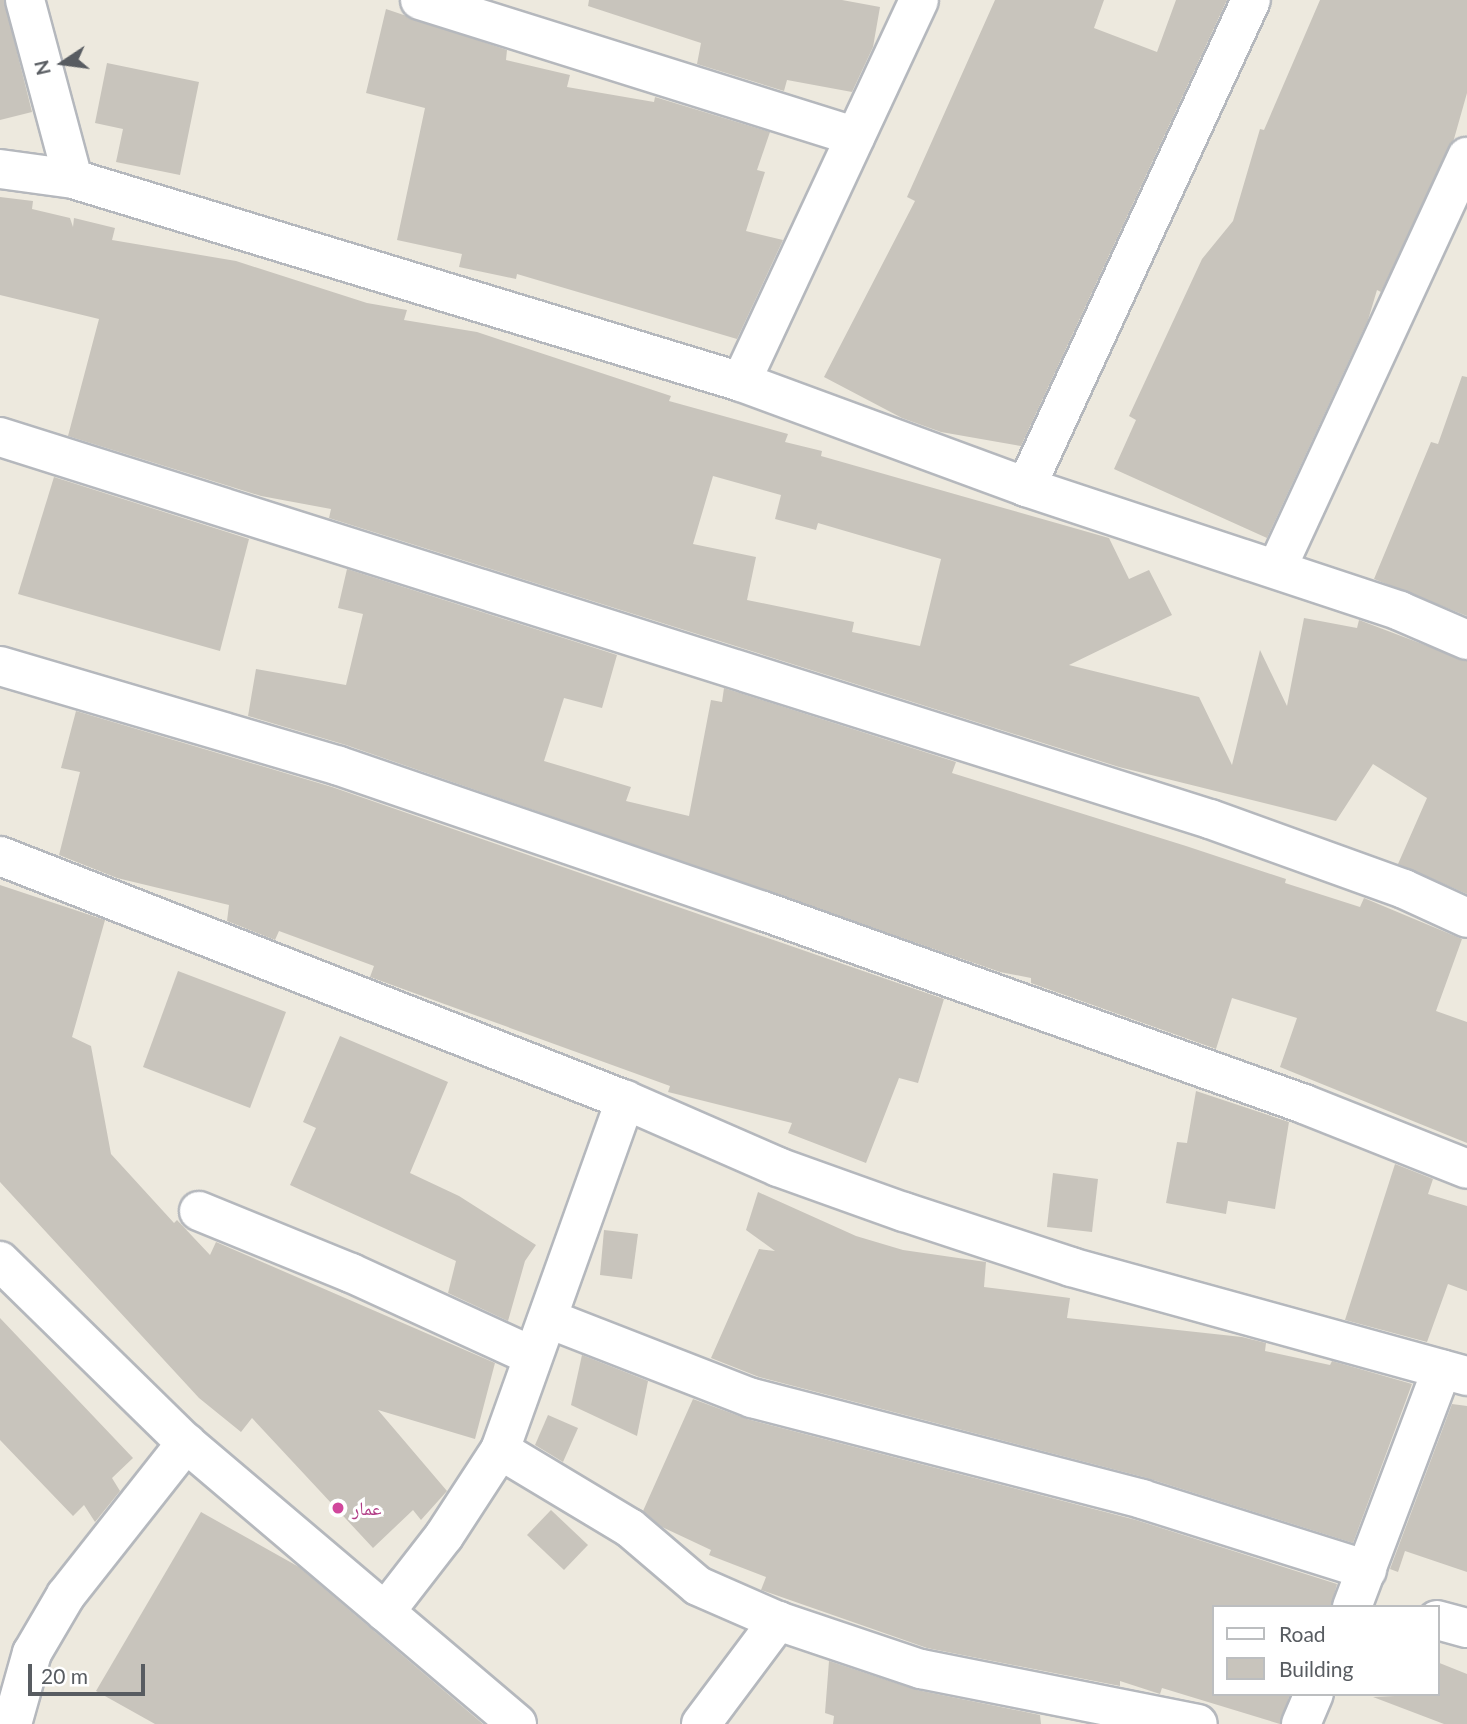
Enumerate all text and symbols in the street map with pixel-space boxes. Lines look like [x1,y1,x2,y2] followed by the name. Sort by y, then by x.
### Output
[28,28,98,98] north arrow
[29,58,55,78] text: N
[352,1497,382,1519] place label: عمار
[330,1500,346,1516] marker: عمار
[1212,1605,1439,1696] legend
[1279,1621,1326,1646] text: Road
[32,1650,149,1694] scale bar
[1279,1656,1354,1681] text: Building
[41,1663,88,1688] text: 20 m

